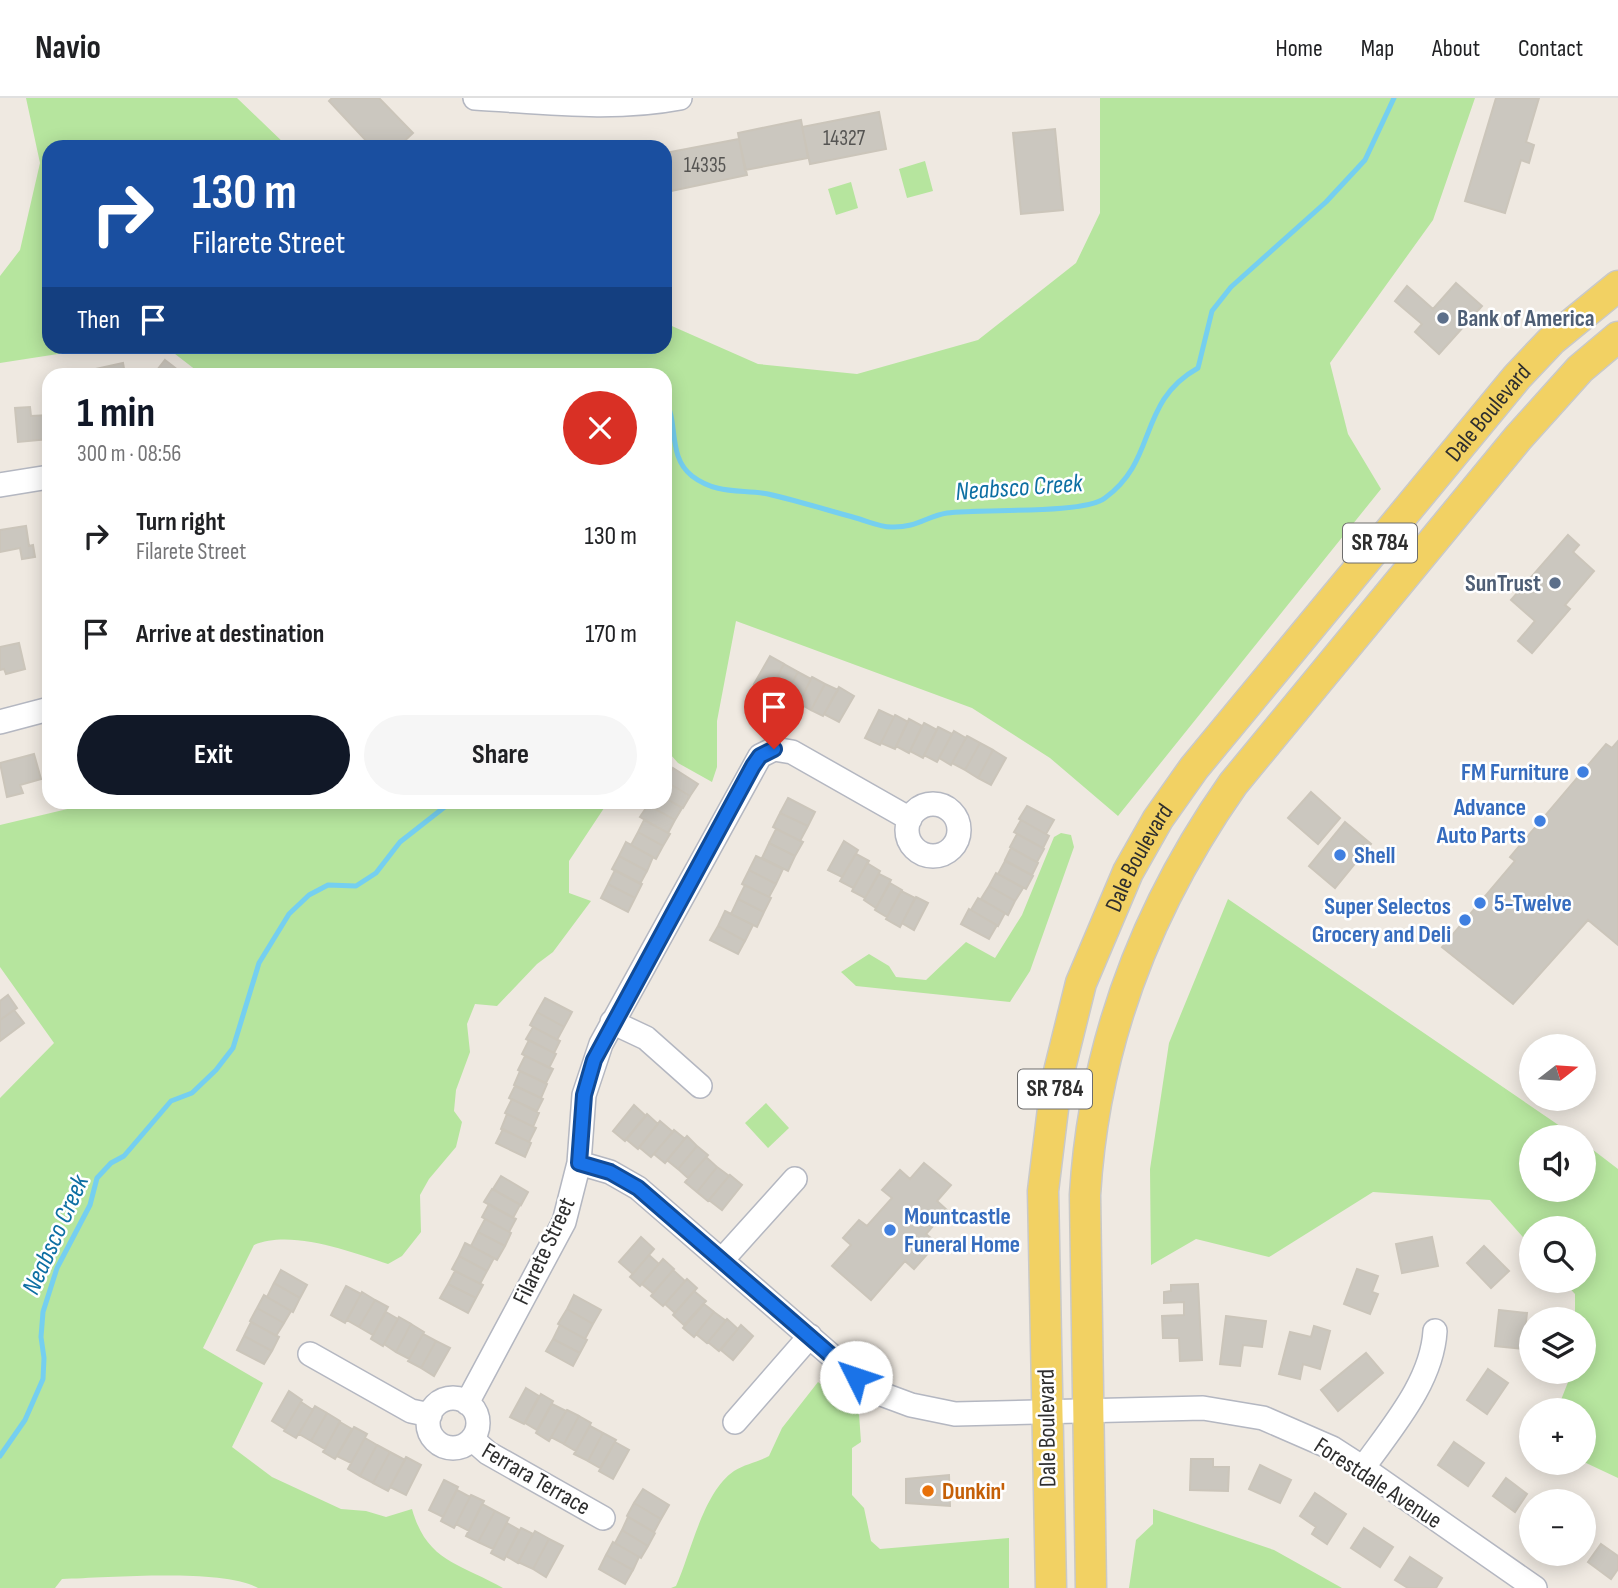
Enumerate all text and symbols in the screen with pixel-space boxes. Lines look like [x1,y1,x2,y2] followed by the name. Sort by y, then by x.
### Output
[35,28,101,68] text: Navio
[1275,34,1323,63] text: Home
[1361,34,1394,63] text: Map
[1432,34,1480,63] text: About
[1518,34,1583,63] text: Contact
[823,126,866,151] house number: 14327
[684,153,726,178] house number: 14335
[192,164,297,223] text: 130 m
[77,168,168,259] icon: right
[192,224,345,263] text: Filarete Street
[134,301,172,339] icon: arrive
[1457,304,1594,333] place label: Bank of America
[77,305,120,336] text: Then
[1435,310,1451,326] marker: Bank of America
[1439,357,1537,467] street label: Dale Boulevard
[77,388,155,439] text: 1 min
[563,391,637,465] button: close
[77,440,181,468] text: 300 m · 08:56
[954,468,1085,508] water label: Neabsco Creek
[136,507,225,538] text: Turn right
[77,517,115,555] icon: right
[585,521,637,552] text: 130 m
[1343,524,1417,562] road number: SR 784
[136,538,246,566] text: Filarete Street
[1465,569,1541,598] place label: SunTrust
[1547,575,1563,591] marker: SunTrust
[77,615,115,653] icon: arrive
[136,619,324,650] text: Arrive at destination
[585,619,637,650] text: 170 m
[744,677,804,749] pin
[755,688,793,726] icon: arrive
[77,715,350,795] button: Exit
[364,715,637,795] button: Share
[1461,758,1569,787] place label: FM Furniture
[1575,764,1591,780] marker: FM Furniture
[1436,793,1526,850] place label: Advance Auto Parts
[1098,798,1179,916] street label: Dale Boulevard
[1532,813,1548,829] marker: Advance Auto Parts
[1354,841,1396,870] place label: Shell
[1332,847,1348,863] marker: Shell
[1494,889,1572,918] place label: 5-Twelve
[1312,892,1451,949] place label: Super Selectos Grocery and Deli
[1472,895,1488,911] marker: 5-Twelve
[1457,912,1473,928] marker: Super Selectos Grocery and Deli
[1519,1034,1596,1111] north arrow
[1519,1034,1596,1566] map controls
[1018,1070,1092,1108] road number: SR 784
[1519,1125,1596,1202] button: sound
[16,1169,97,1299] water label: Neabsco Creek
[507,1193,581,1309] street label: Filarete Street
[904,1202,1020,1259] place label: Mountcastle Funeral Home
[1519,1216,1596,1293] button: search
[882,1222,898,1238] marker: Mountcastle Funeral Home
[1519,1307,1596,1384] button: layers
[819,1340,893,1414] position arrow
[1031,1369,1063,1487] street label: Dale Boulevard
[1519,1398,1596,1475] button: +
[1309,1431,1447,1535] street label: Forestdale Avenue
[477,1436,595,1522] street label: Ferrara Terrace
[942,1477,1005,1506] place label: Dunkin'
[920,1483,936,1499] marker: Dunkin'
[1519,1489,1596,1566] button: −

